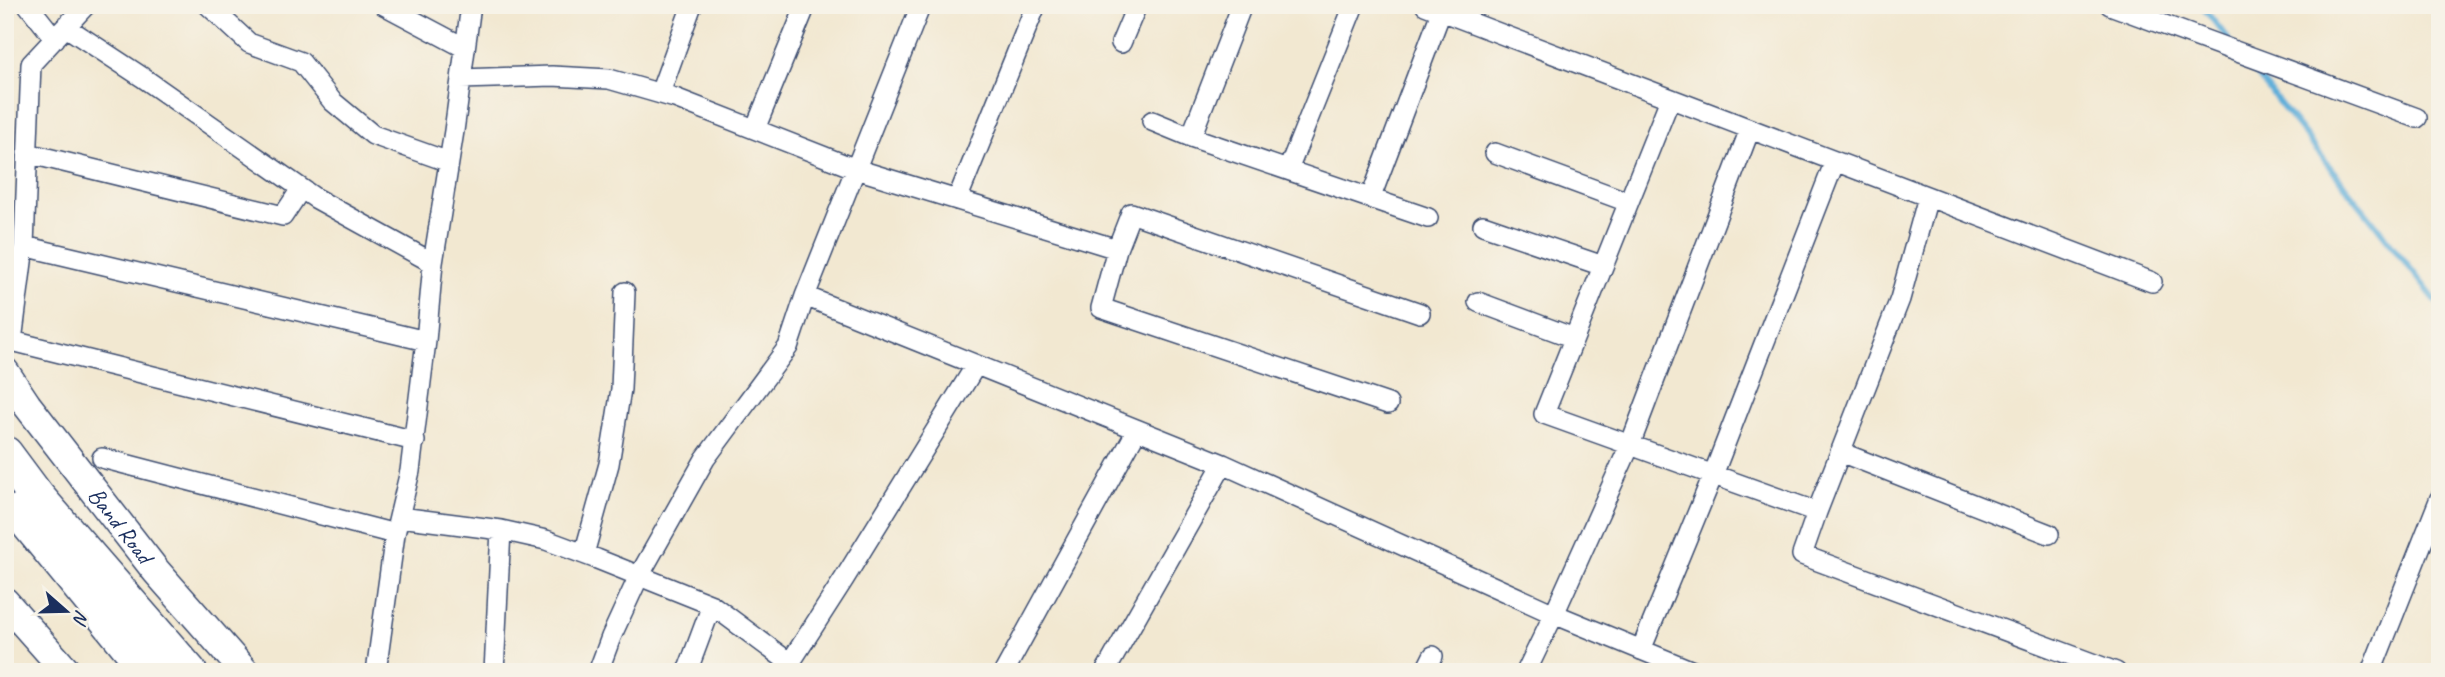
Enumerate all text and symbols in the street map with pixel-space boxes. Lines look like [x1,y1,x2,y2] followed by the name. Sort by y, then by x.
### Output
[81,481,162,572] street label: Band Road
[32,576,102,646] north arrow
[67,607,94,629] text: N

